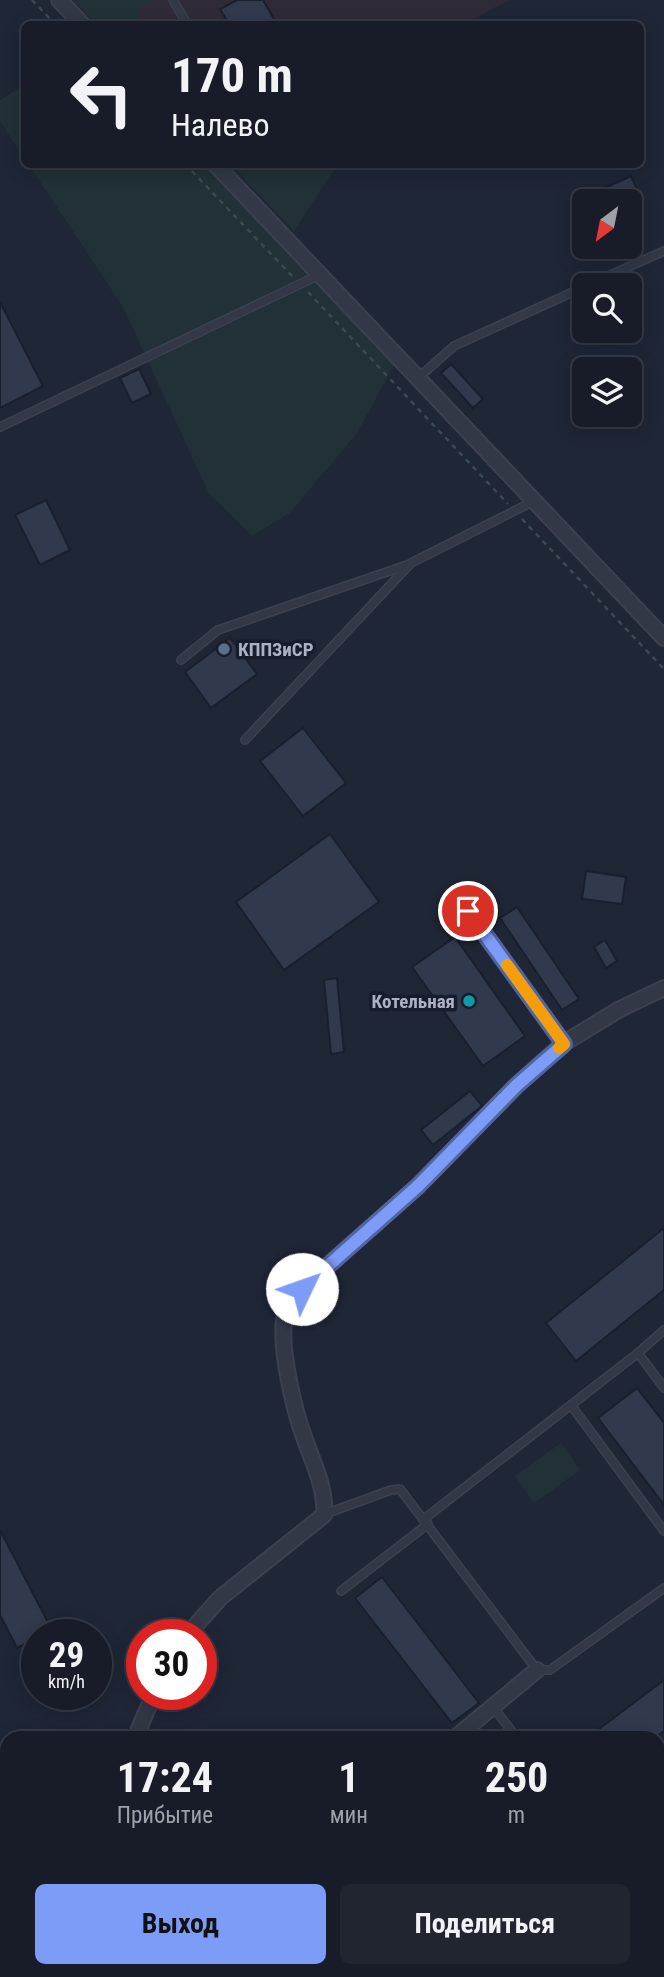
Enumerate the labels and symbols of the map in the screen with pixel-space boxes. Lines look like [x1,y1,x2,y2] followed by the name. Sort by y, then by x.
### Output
[572,189,642,259] north arrow
[238,638,314,661] place label: КППЗиСР
[216,641,232,657] marker: КППЗиСР
[438,881,498,941] pin
[372,990,455,1013] place label: Котельная
[461,993,477,1009] marker: Котельная
[265,1252,339,1326] position arrow
[126,1619,217,1710] speed limit sign: 30

